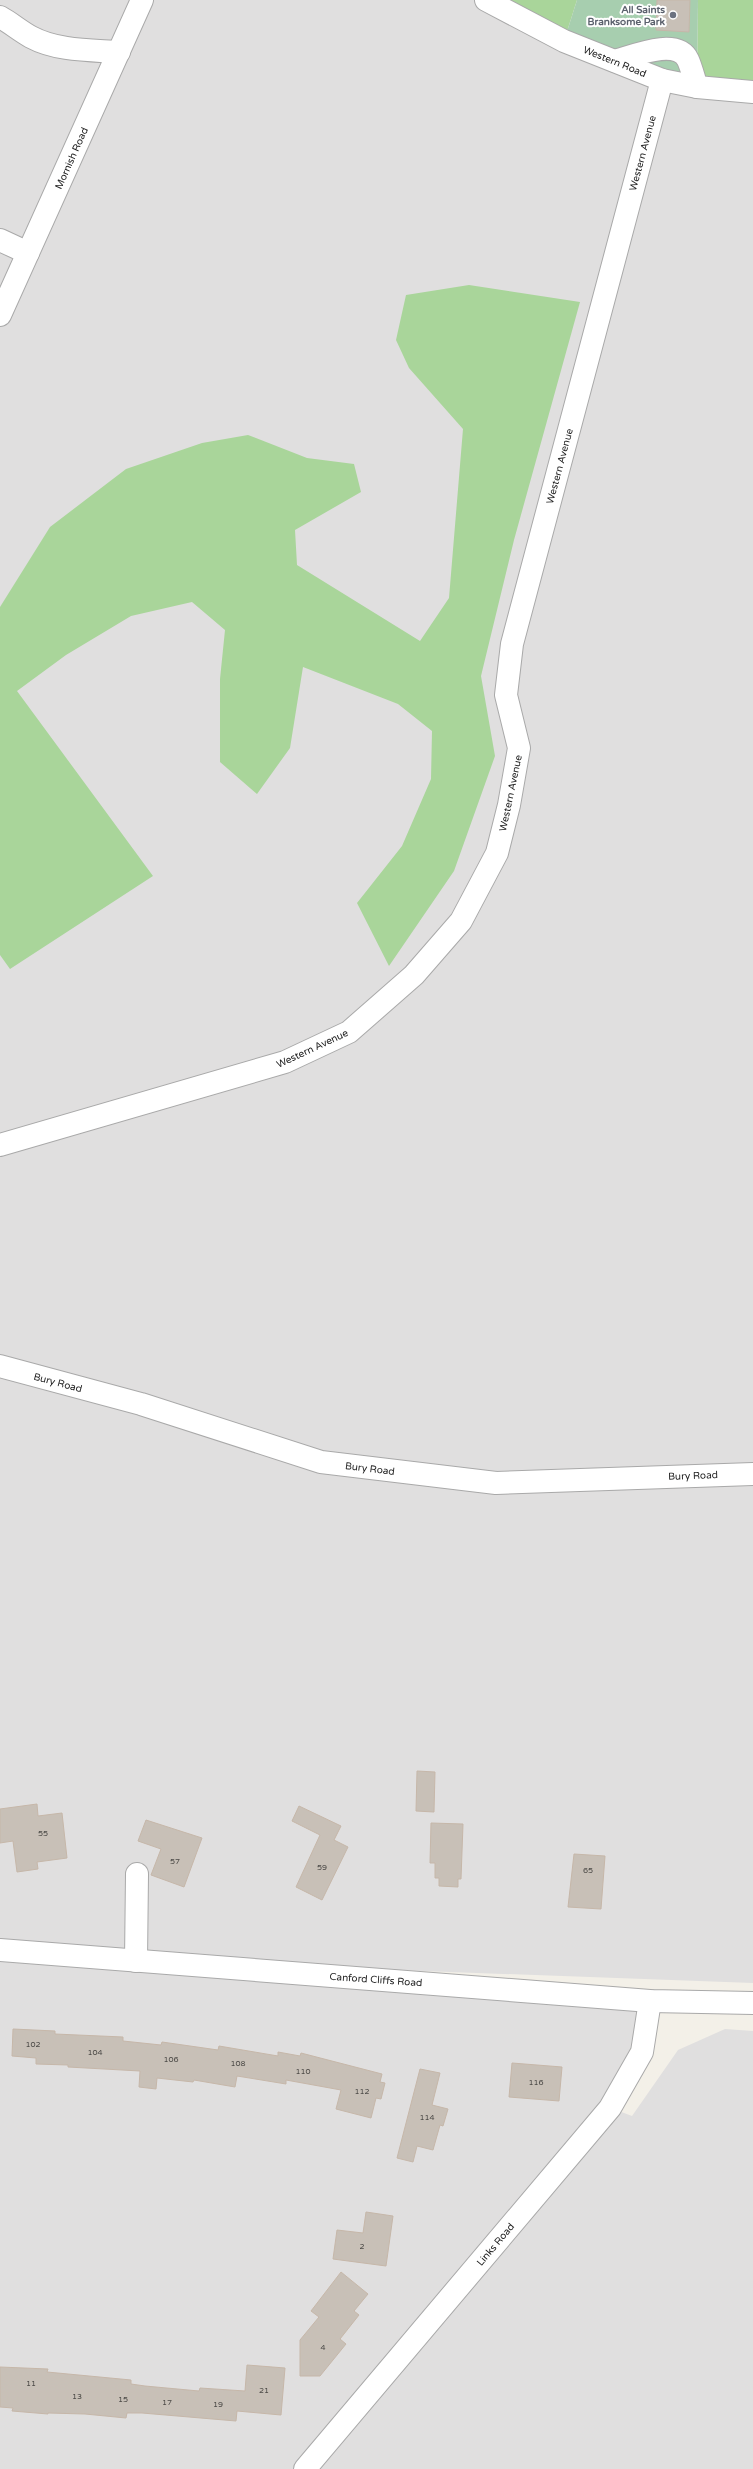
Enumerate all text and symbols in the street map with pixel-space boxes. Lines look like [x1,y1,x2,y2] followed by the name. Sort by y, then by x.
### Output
[588,4,666,28] place label: All Saints Branksome Park
[668,10,678,20] marker: All Saints Branksome Park
[581,44,648,80] street label: Western Road
[627,114,659,192] street label: Western Avenue
[53,126,91,191] street label: Mornish Road
[544,427,576,505] street label: Western Avenue
[497,754,525,833] street label: Western Avenue
[275,1027,351,1071] street label: Western Avenue
[32,1371,83,1395] street label: Bury Road
[344,1460,395,1478] street label: Bury Road
[668,1469,718,1483] street label: Bury Road
[38,1829,48,1838] house number: 55
[170,1857,180,1866] house number: 57
[317,1863,327,1872] house number: 59
[583,1866,593,1875] house number: 65
[329,1971,423,1989] street label: Canford Cliffs Road
[25,2040,41,2049] house number: 102
[87,2048,103,2057] house number: 104
[163,2055,179,2064] house number: 106
[230,2059,246,2068] house number: 108
[295,2067,311,2076] house number: 110
[528,2078,544,2087] house number: 116
[354,2087,370,2096] house number: 112
[419,2113,435,2122] house number: 114
[474,2221,517,2269] street label: Links Road
[359,2242,365,2251] house number: 2
[320,2343,326,2352] house number: 4
[26,2379,36,2388] house number: 11
[259,2386,269,2395] house number: 21
[72,2392,82,2401] house number: 13
[118,2395,128,2404] house number: 15
[162,2398,172,2407] house number: 17
[213,2400,223,2409] house number: 19

